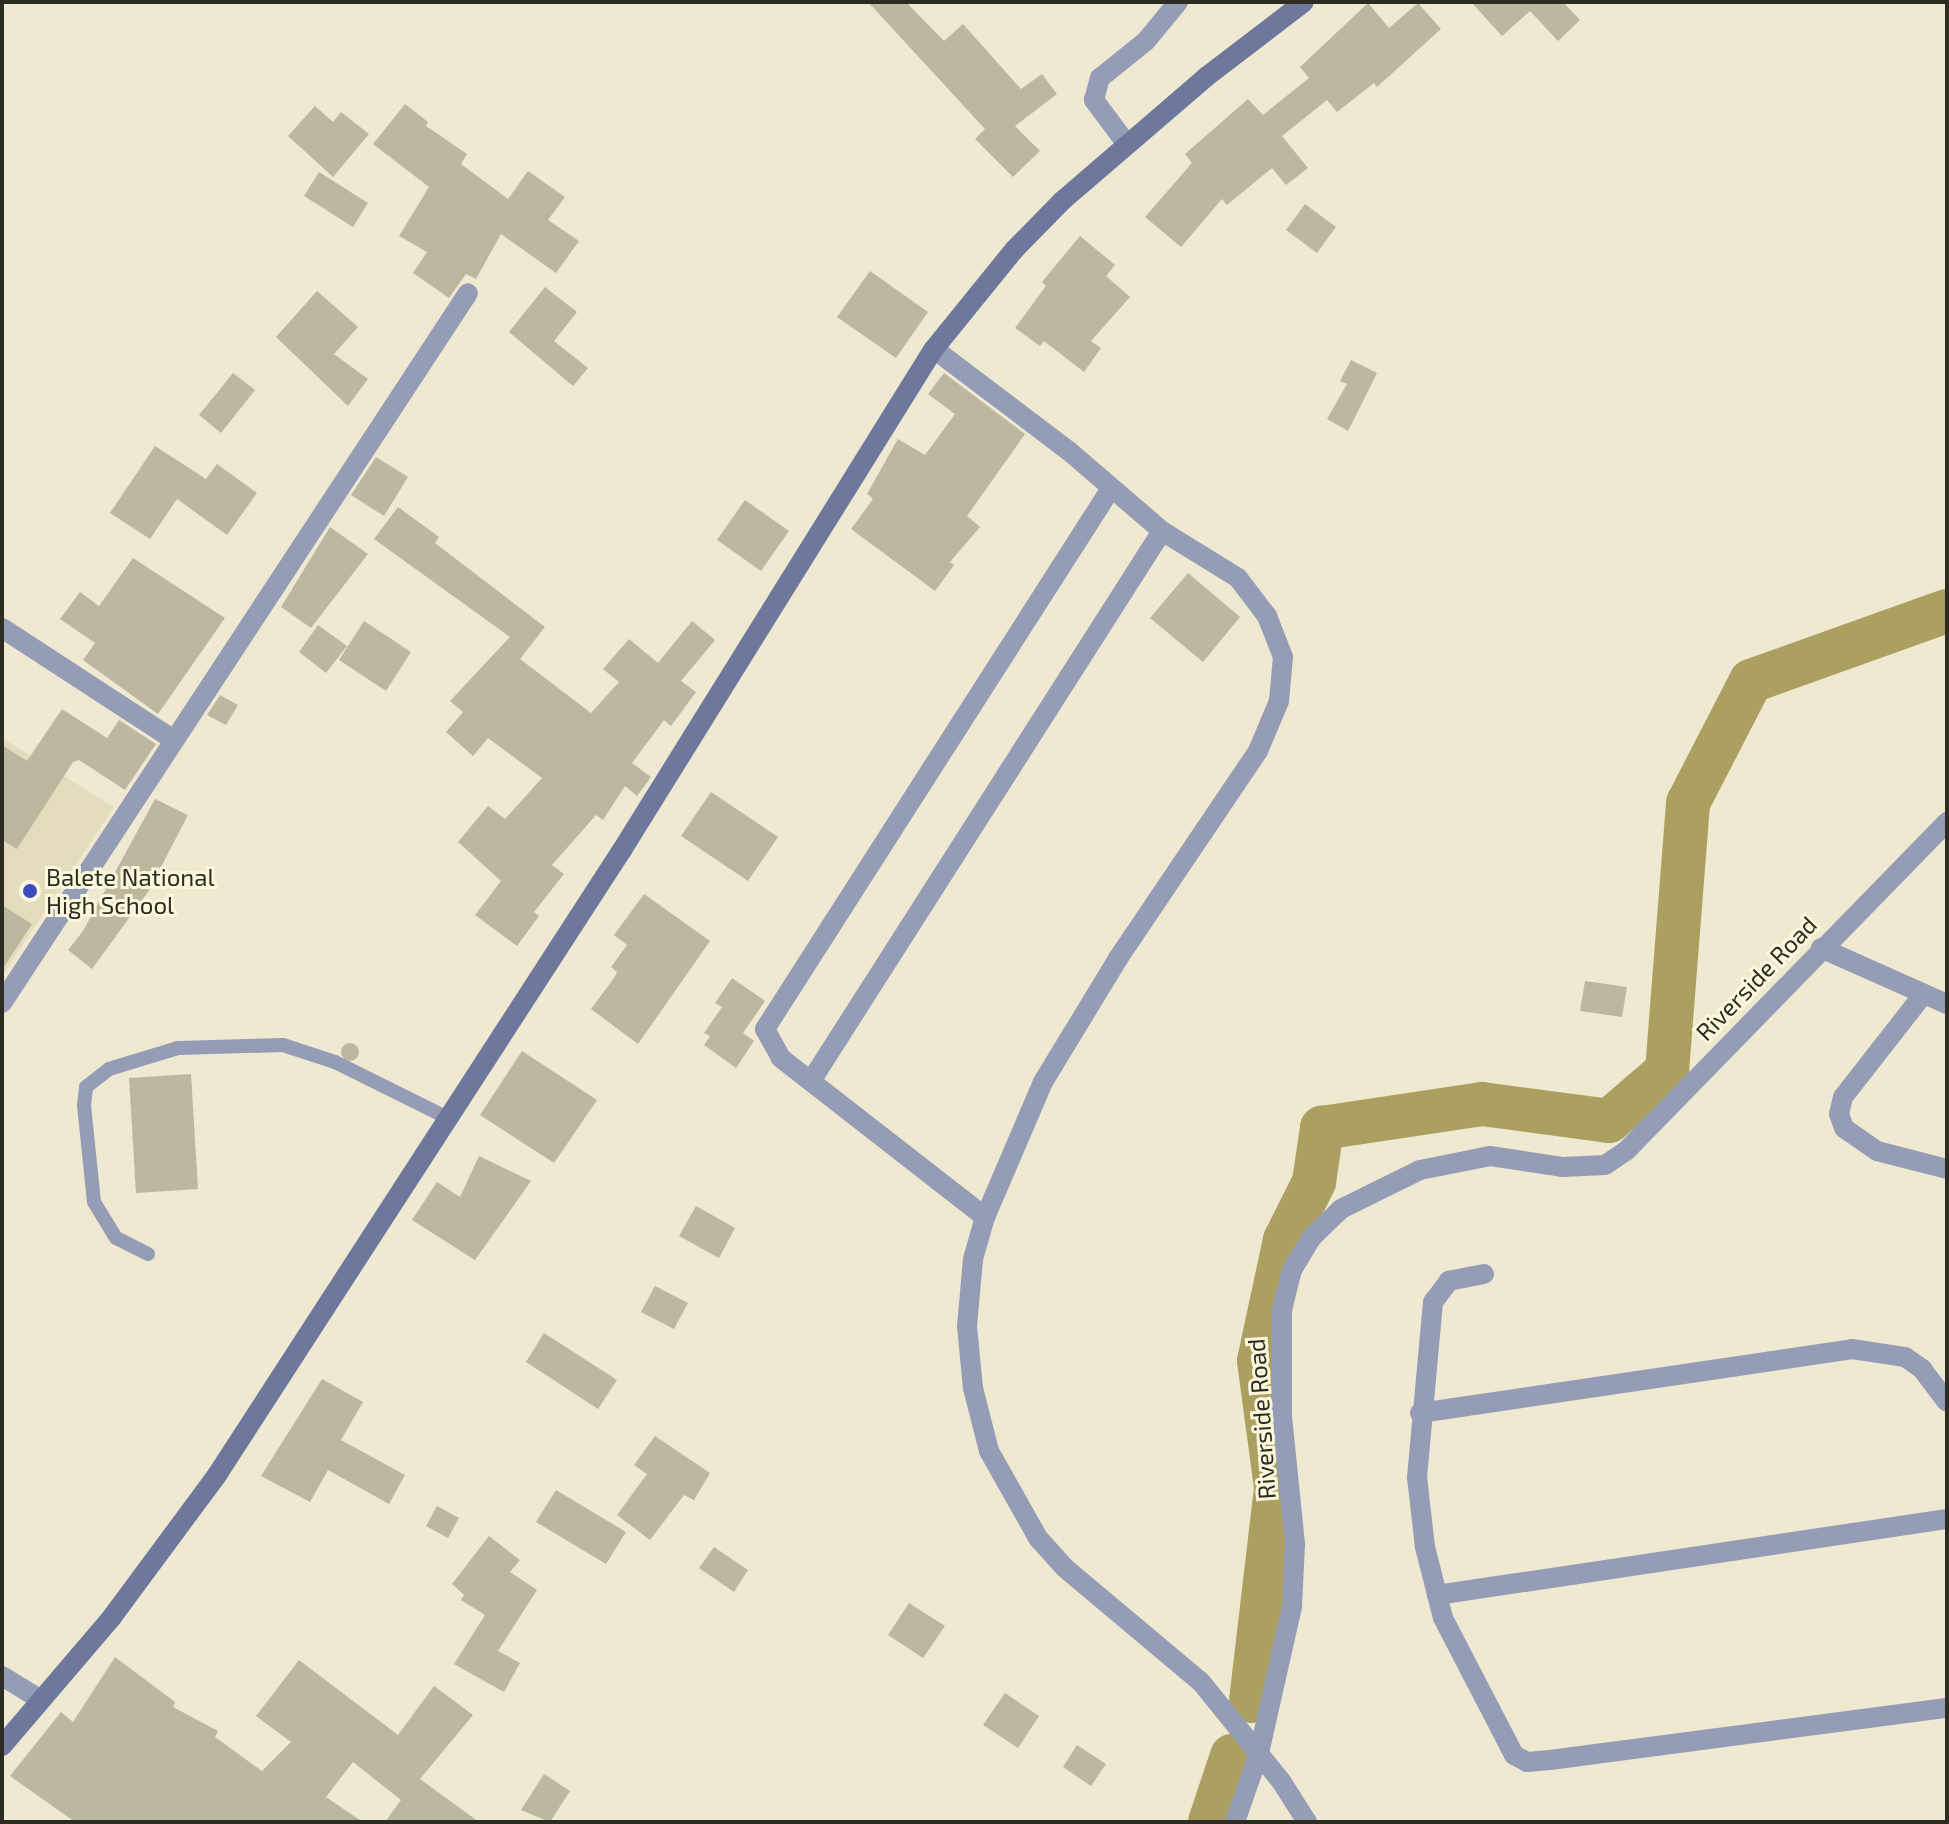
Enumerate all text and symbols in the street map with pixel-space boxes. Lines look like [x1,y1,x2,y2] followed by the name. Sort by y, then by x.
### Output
[46,863,215,919] place label: Balete National High School
[21,882,39,900] marker: Balete National High School
[1690,910,1822,1046] street label: Riverside Road
[1241,1338,1281,1500] street label: Riverside Road

